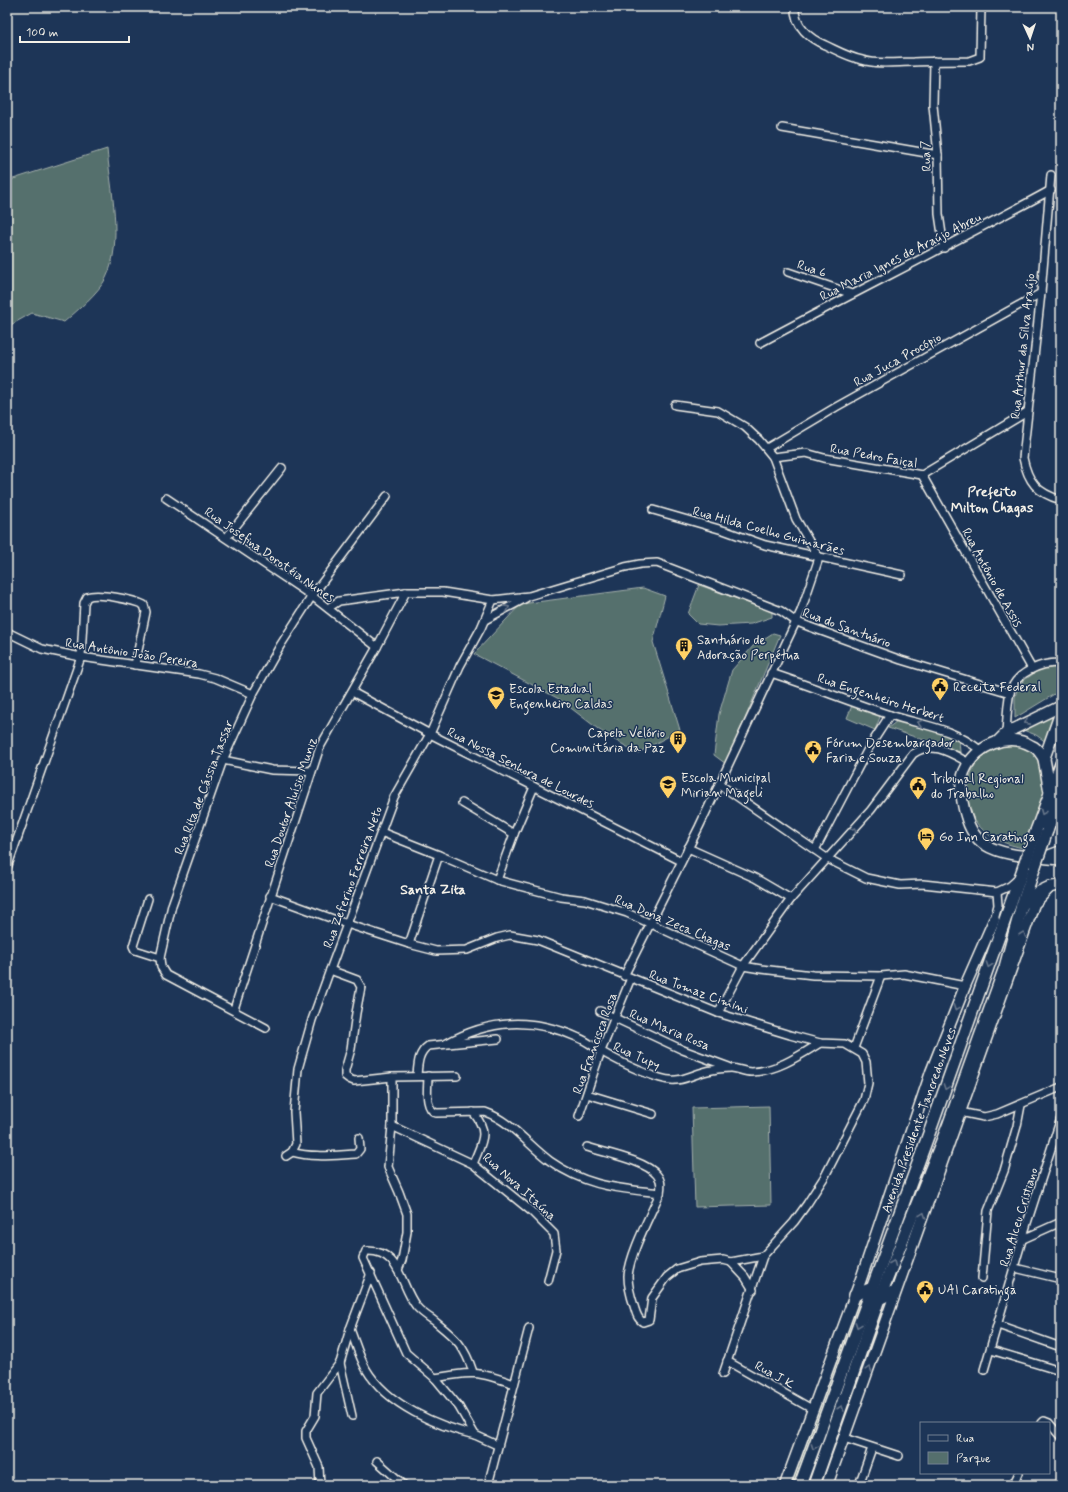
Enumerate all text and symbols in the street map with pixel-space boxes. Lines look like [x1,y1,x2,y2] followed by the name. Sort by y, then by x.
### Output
[20,18,129,44] scale bar
[1010,18,1050,58] north arrow
[26,25,58,41] text: 100 m
[1026,40,1034,54] text: N
[917,140,936,172] street label: Rua 7
[817,209,984,306] street label: Rua Maria Ignes de Araújo Abreu
[795,257,829,282] street label: Rua 6
[1007,272,1040,420] street label: Rua Arthur da Silva Araújo
[851,329,944,391] street label: Rua Juca Procópio
[829,440,919,473] street label: Rua Pedro Faiçal
[951,483,1034,518] district label: Prefeito Milton Chagas
[691,503,847,560] street label: Rua Hilda Coelho Guimarães
[201,504,338,607] street label: Rua Josefina Dorotéia Nunes
[957,525,1026,630] street label: Rua Antônio de Assis
[800,604,893,652] street label: Rua do Santuário
[503,605,510,612] one-way arrow
[697,632,800,664] place label: Santuário de Adoração Perpétua
[64,635,200,672] street label: Rua Antônio João Pereira
[674,636,694,661] building icon: Santuário de Adoração Perpétua
[814,670,946,729] street label: Rua Engenheiro Herbert
[930,676,950,701] public building icon: Receita Federal
[953,679,1041,696] place label: Receita Federal
[509,681,613,715] place label: Escola Estadual Engenheiro Caldas
[486,685,506,710] school or university icon: Escola Estadual Engenheiro Caldas
[171,717,238,857] street label: Rua Rita de Cássia Tassar
[1024,717,1032,724] one-way arrow
[917,719,924,728] one-way arrow
[444,724,597,813] street label: Rua Nossa Senhora de Lourdes
[550,725,665,757] place label: Capela Velório Comunitária da Paz
[668,729,688,754] building icon: Capela Velório Comunitária da Paz
[261,735,322,870] street label: Rua Doutor Aluísio Muniz
[826,735,955,767] place label: Fórum Desembargador Faria e Souza
[803,739,823,764] public building icon: Fórum Desembargador Faria e Souza
[681,770,771,804] place label: Escola Municipal Mirian Mageli
[931,771,1024,803] place label: Tribunal Regional do Trabalho
[658,774,678,799] school or university icon: Escola Municipal Mirian Mageli
[908,775,928,800] public building icon: Tribunal Regional do Trabalho
[320,804,387,951] street label: Rua Zeferino Ferreira Neto
[1040,808,1048,816] one-way arrow
[916,826,936,851] hotel icon: Go Inn Caratinga
[849,827,857,835] one-way arrow
[939,829,1036,848] place label: Go Inn Caratinga
[400,881,466,899] district label: Santa Zita
[612,891,733,956] street label: Rua Dona Zeca Chagas
[1018,931,1027,938] one-way arrow
[985,961,993,968] one-way arrow
[647,967,751,1018] street label: Rua Tomaz Cimini
[569,990,622,1097] street label: Rua Francisca Rosa
[953,1004,961,1011] one-way arrow
[627,1006,713,1055] street label: Rua Maria Rosa
[878,1025,961,1216] street label: Avenida Presidente Tancredo Neves
[610,1038,663,1074] street label: Rua Tupy
[942,1084,950,1091] one-way arrow
[478,1149,560,1225] street label: Rua Nova Itaúna
[996,1166,1043,1269] street label: Rua Alceu Cristiano
[918,1211,926,1218] one-way arrow
[889,1259,897,1266] one-way arrow
[915,1279,935,1304] public building icon: UAI Caratinga
[938,1282,1017,1301] place label: UAI Caratinga
[855,1321,863,1328] one-way arrow
[751,1357,797,1393] street label: Rua J K
[864,1366,873,1373] one-way arrow
[836,1405,844,1412] one-way arrow
[920,1422,1050,1474] legend
[956,1431,974,1447] text: Rua
[811,1444,819,1451] one-way arrow
[956,1451,991,1467] text: Parque

